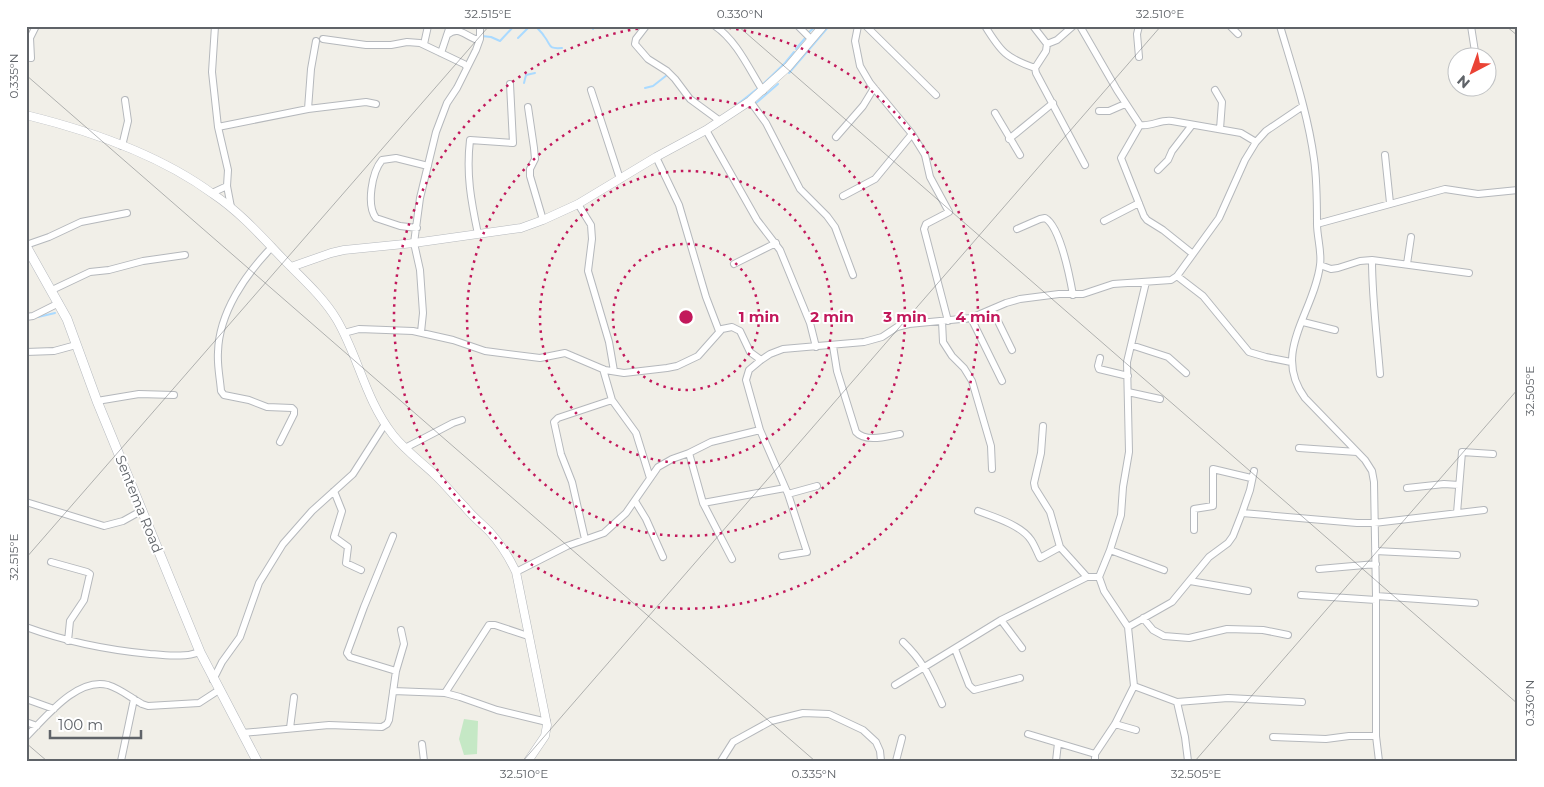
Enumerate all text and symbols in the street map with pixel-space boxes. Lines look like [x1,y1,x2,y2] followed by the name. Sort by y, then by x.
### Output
[465,6,511,21] text: 32.515°E
[717,6,763,21] text: 0.330°N
[1136,6,1184,21] text: 32.510°E
[1446,48,1496,98] north arrow
[6,53,21,99] text: 0.335°N
[1453,71,1474,92] text: N
[739,307,779,326] text: 1 min
[810,307,854,326] text: 2 min
[882,307,927,326] text: 3 min
[955,307,1001,326] text: 4 min
[677,308,695,326] centre of rings
[1522,366,1537,416] text: 32.505°E
[111,453,167,555] street label: Sentema Road
[6,534,21,580] text: 32.515°E
[1522,680,1537,726] text: 0.330°N
[50,707,141,739] scale bar
[58,715,103,734] text: 100 m
[500,766,548,781] text: 32.510°E
[791,766,837,781] text: 0.335°N
[1171,766,1221,781] text: 32.505°E

